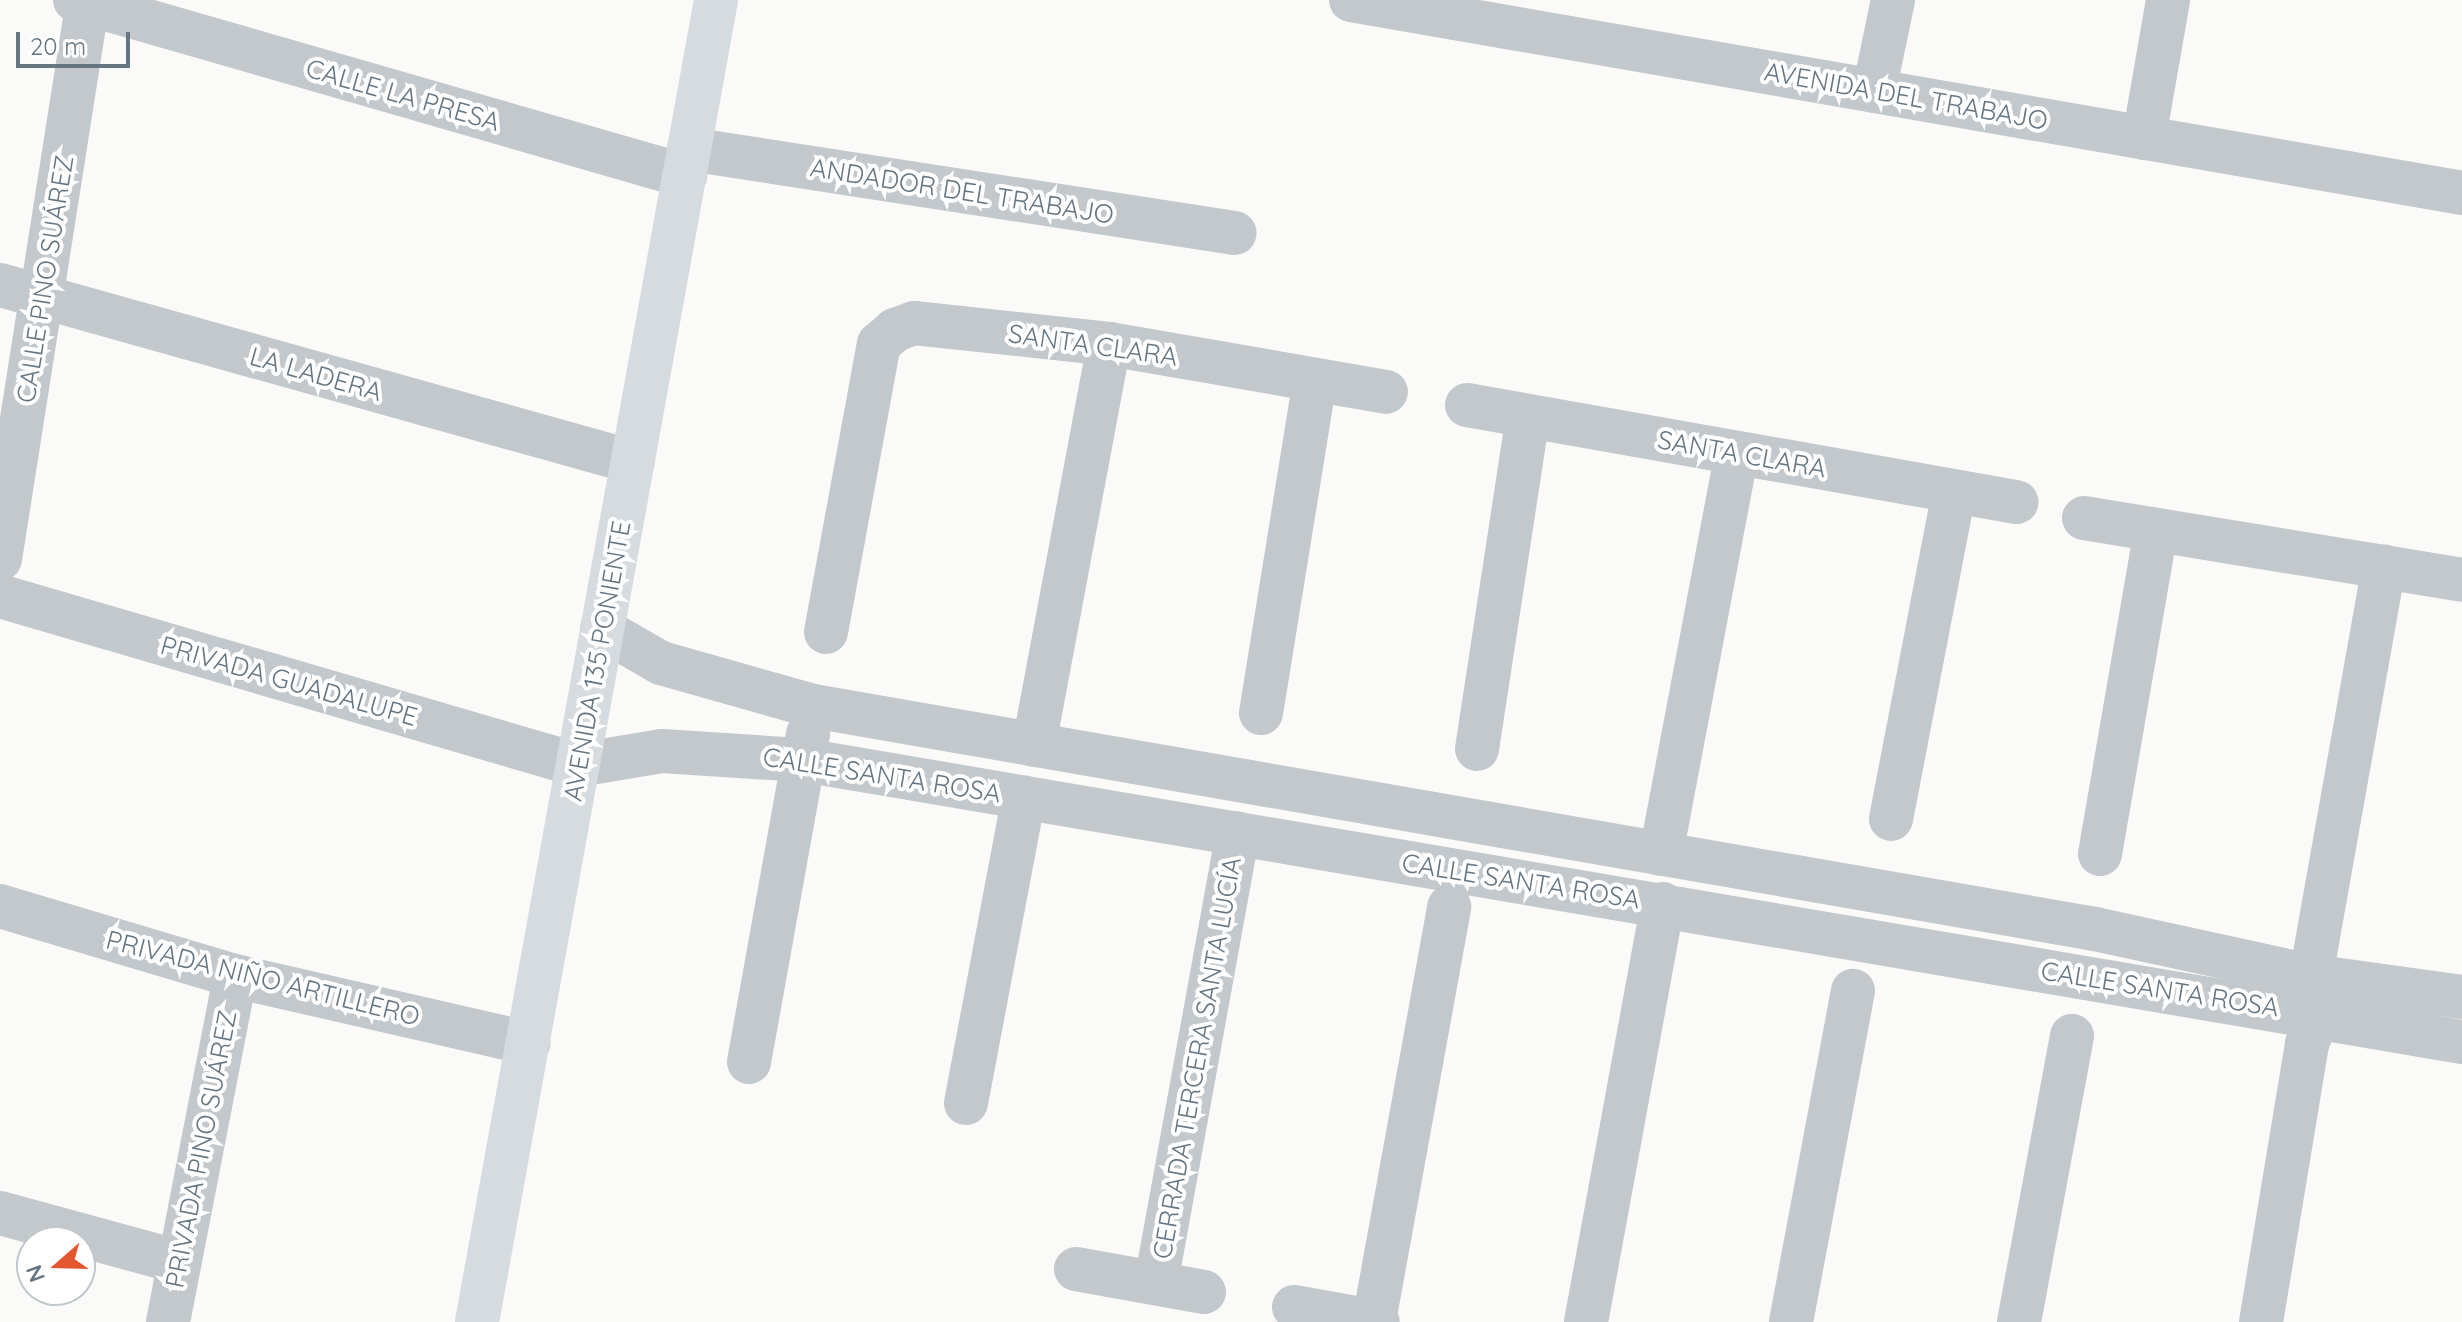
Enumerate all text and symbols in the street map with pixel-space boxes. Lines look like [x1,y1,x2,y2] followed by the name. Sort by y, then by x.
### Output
[20,16,134,66] scale bar
[30,31,86,61] text: 20 m
[302,52,504,138] street label: CALLE LA PRESA
[1762,56,2050,136] street label: AVENIDA DEL TRABAJO
[808,152,1116,230] street label: ANDADOR DEL TRABAJO
[10,153,80,405] street label: CALLE PINO SUÁREZ
[1006,318,1180,372] street label: SANTA CLARA
[246,340,386,408] street label: LA LADERA
[1655,424,1829,484] street label: SANTA CLARA
[557,518,637,804] street label: AVENIDA 135 PONIENTE
[157,629,421,733] street label: PRIVADA GUADALUPE
[761,741,1003,809] street label: CALLE SANTA ROSA
[1400,847,1642,915] street label: CALLE SANTA ROSA
[1146,855,1248,1261] street label: CERRADA TERCERA SANTA LUCÍA
[103,924,423,1032] street label: PRIVADA NIÑO ARTILLERO
[2039,955,2281,1023] street label: CALLE SANTA ROSA
[159,1008,243,1290] street label: PRIVADA PINO SUÁREZ
[16,1226,96,1306] north arrow
[19,1261,51,1286] text: N

